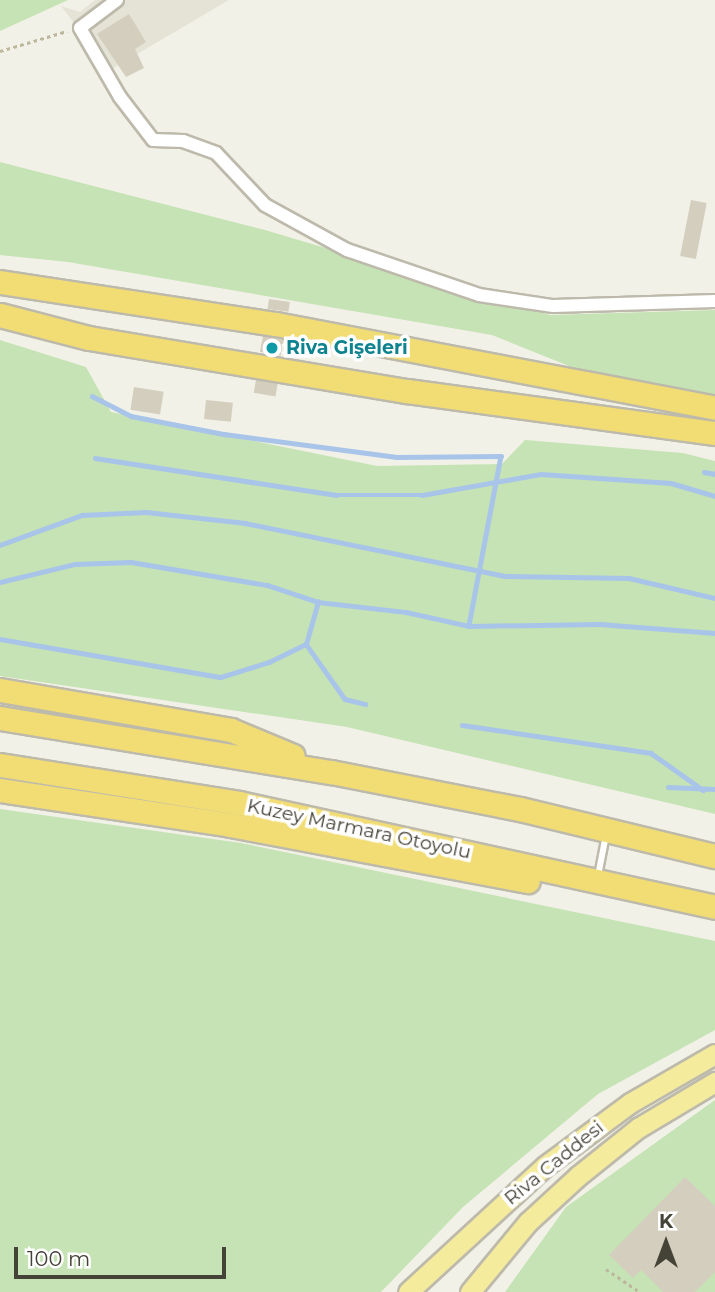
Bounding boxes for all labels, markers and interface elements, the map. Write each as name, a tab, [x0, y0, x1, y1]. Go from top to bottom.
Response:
place label: Riva Gişeleri	[286, 337, 408, 359]
marker: Riva Gişeleri	[264, 340, 280, 356]
street label: Kuzey Marmara Otoyolu	[245, 794, 473, 864]
street label: Riva Caddesi	[500, 1116, 608, 1210]
north arrow	[631, 1208, 701, 1278]
text: K	[659, 1210, 673, 1233]
scale bar	[18, 1232, 229, 1276]
text: 100 m	[27, 1246, 90, 1271]

